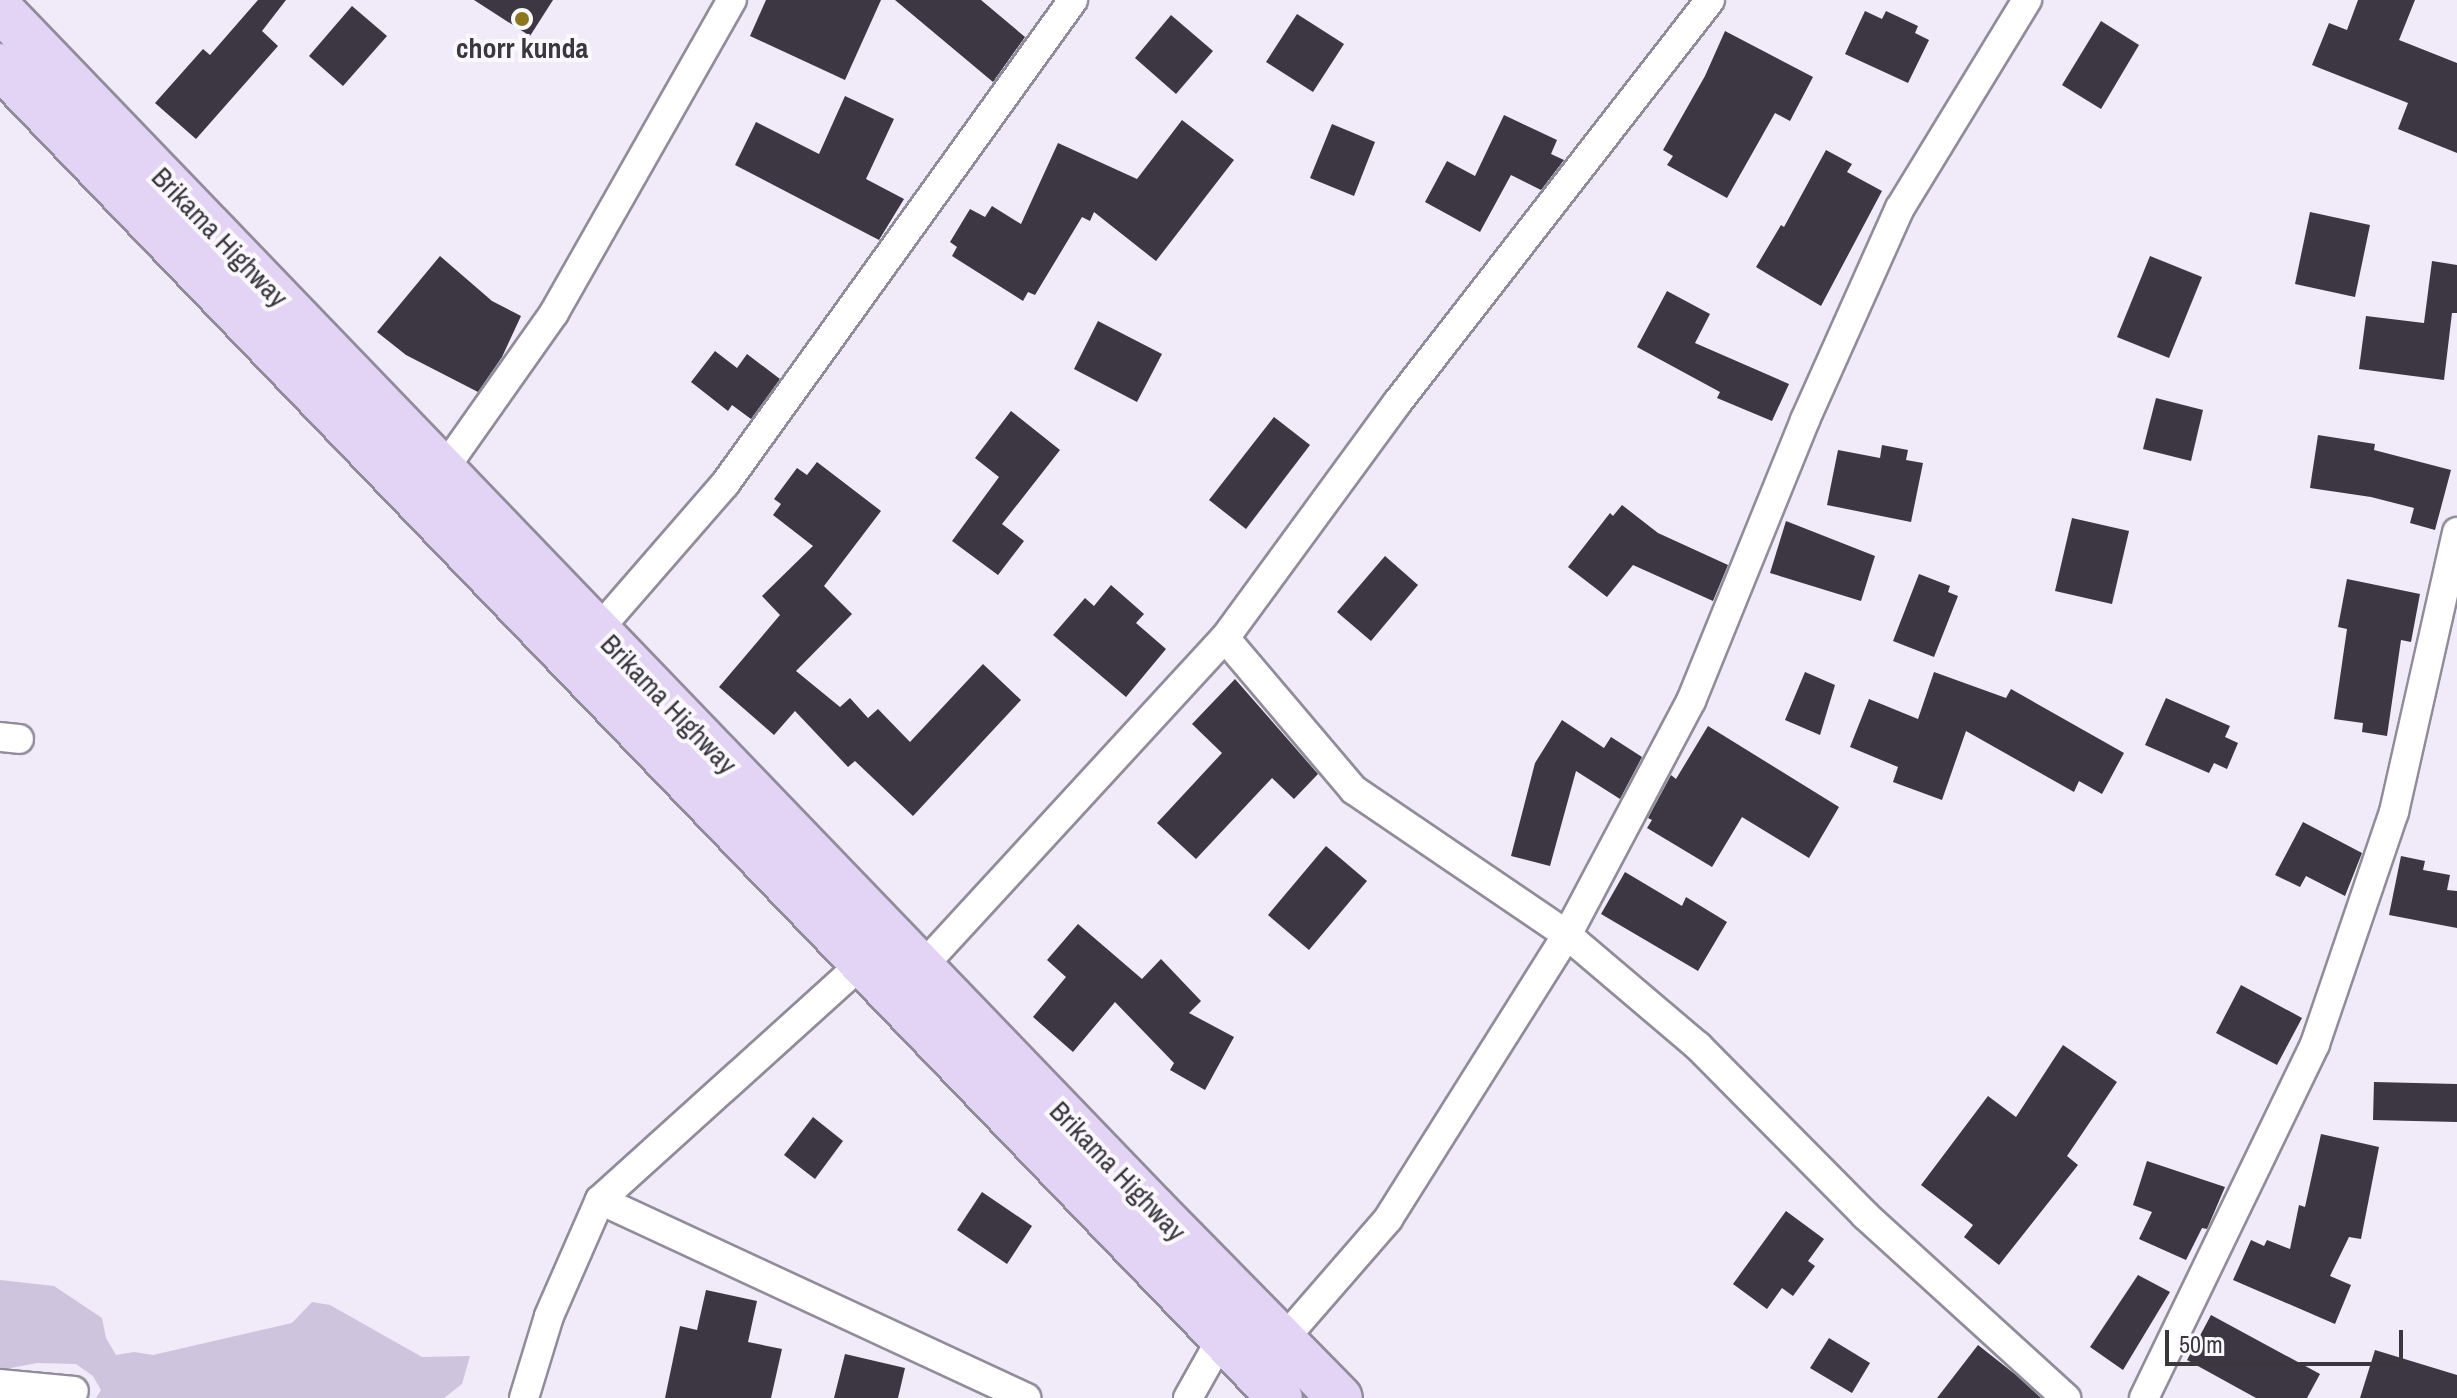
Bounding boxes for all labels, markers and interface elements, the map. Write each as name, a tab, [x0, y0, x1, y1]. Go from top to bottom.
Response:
marker: chorr kunda	[513, 10, 531, 28]
place label: chorr kunda	[456, 31, 588, 65]
street label: Brikama Highway	[145, 160, 295, 314]
street label: Brikama Highway	[594, 627, 744, 781]
street label: Brikama Highway	[1043, 1094, 1193, 1248]
scale bar	[2169, 1314, 2407, 1364]
text: 50 m	[2179, 1328, 2223, 1360]

